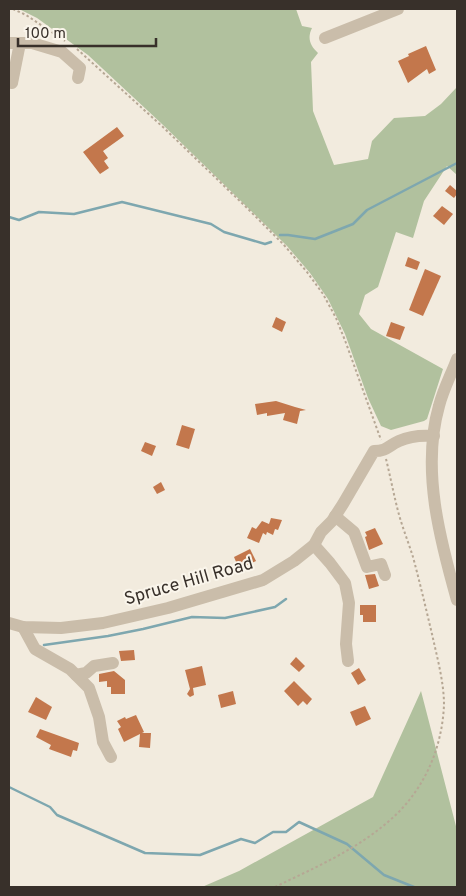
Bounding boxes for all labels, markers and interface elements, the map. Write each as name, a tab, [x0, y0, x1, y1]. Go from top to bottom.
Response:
scale bar	[18, 15, 155, 47]
text: 100 m	[25, 25, 66, 44]
street label: Spruce Hill Road	[122, 553, 256, 611]

